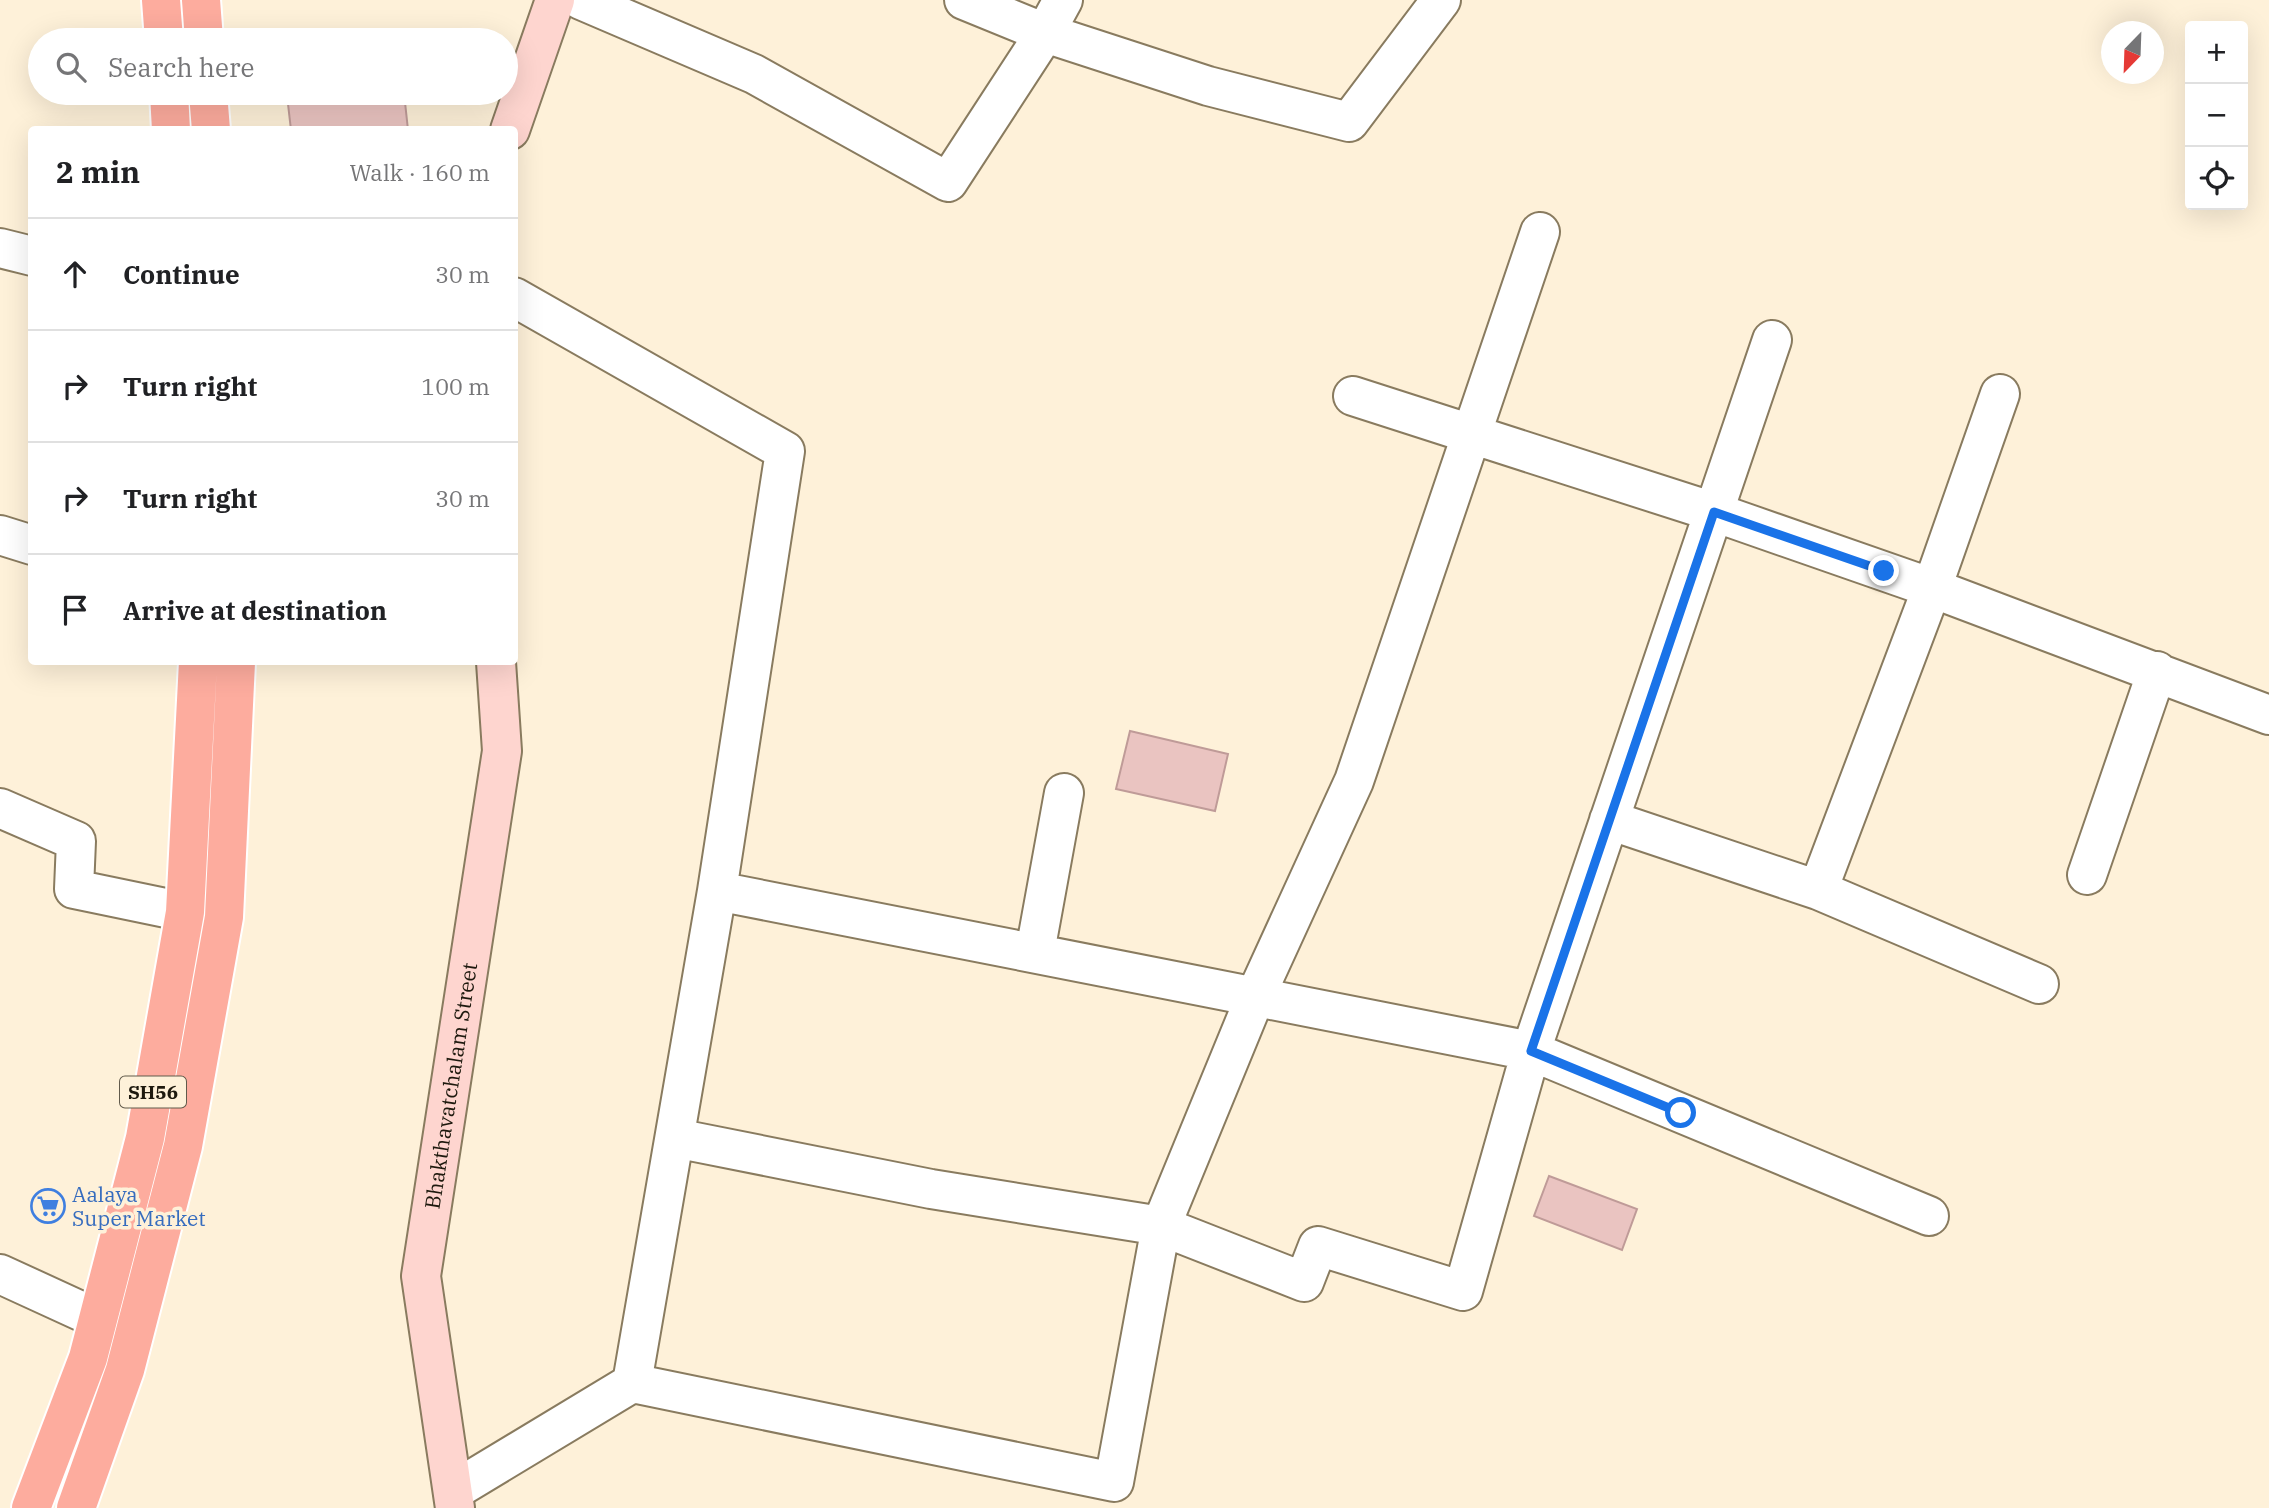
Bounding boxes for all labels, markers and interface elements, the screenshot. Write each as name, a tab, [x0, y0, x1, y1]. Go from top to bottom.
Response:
north arrow	[2101, 21, 2164, 84]
map controls	[2185, 21, 2248, 210]
button: +	[2185, 21, 2248, 84]
search box	[28, 28, 518, 105]
icon: search	[52, 48, 90, 86]
text: Search here	[108, 50, 254, 84]
button: −	[2185, 84, 2248, 147]
button: locate	[2185, 147, 2248, 210]
text: 2 min	[56, 152, 140, 191]
text: Walk · 160 m	[349, 157, 490, 187]
icon: ahead	[56, 255, 94, 293]
text: Continue	[123, 257, 240, 291]
text: 30 m	[435, 259, 490, 289]
icon: right	[56, 367, 94, 405]
text: Turn right	[123, 369, 257, 403]
text: 100 m	[421, 371, 490, 401]
icon: right	[56, 479, 94, 517]
text: Turn right	[123, 481, 257, 515]
text: 30 m	[435, 483, 490, 513]
route end	[1868, 555, 1899, 586]
icon: arrive	[56, 591, 94, 629]
text: Arrive at destination	[123, 593, 387, 627]
street label: Bhakthavatchalam Street	[418, 960, 483, 1211]
road number: SH56	[120, 1076, 186, 1108]
route start	[1665, 1097, 1696, 1128]
place label: Aalaya Super Market	[72, 1180, 206, 1232]
supermarket icon: Aalaya Super Market	[29, 1187, 67, 1225]

